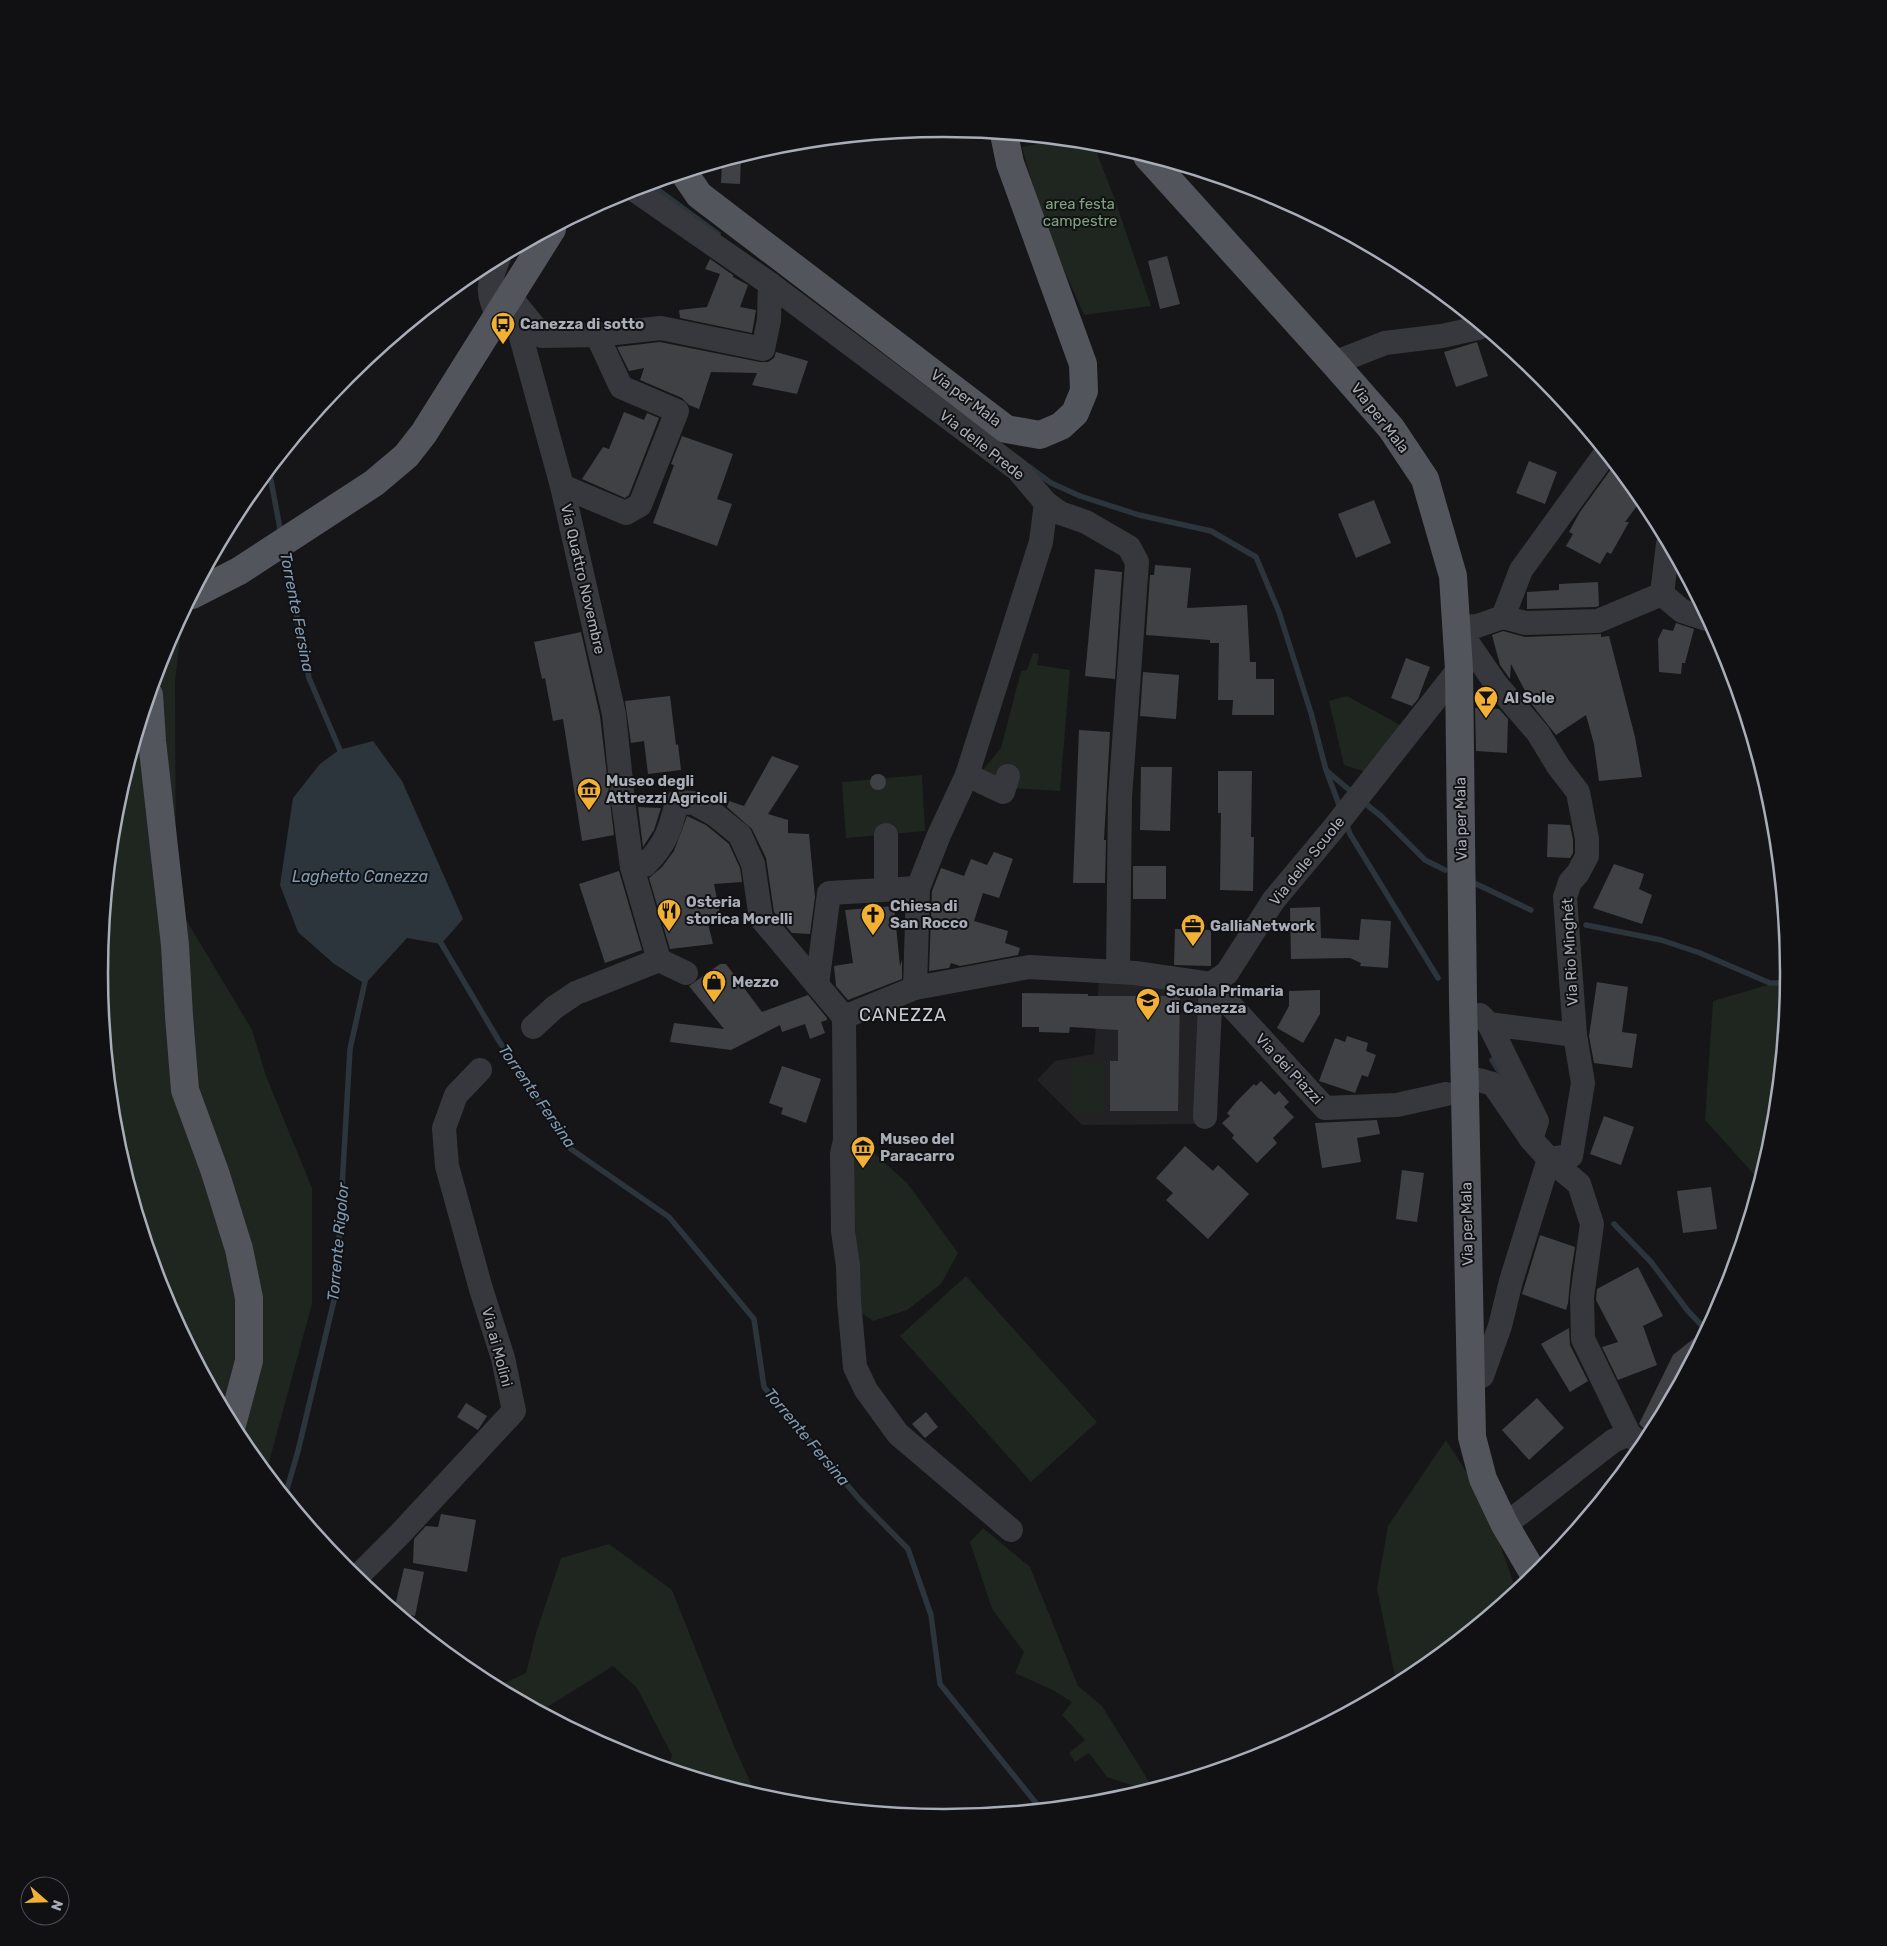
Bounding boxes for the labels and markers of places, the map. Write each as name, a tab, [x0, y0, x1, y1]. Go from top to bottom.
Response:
bus stop icon: Canezza di sotto	[490, 311, 516, 345]
place label: Canezza di sotto	[520, 315, 644, 333]
bar icon: Al Sole	[1473, 685, 1499, 719]
place label: Al Sole	[1504, 689, 1555, 707]
place label: Museo degli Attrezzi Agricoli	[606, 772, 727, 807]
museum icon: Museo degli Attrezzi Agricoli	[576, 777, 602, 811]
place label: Osteria storica Morelli	[686, 893, 793, 928]
place label: Chiesa di San Rocco	[890, 897, 968, 932]
restaurant icon: Osteria storica Morelli	[656, 898, 682, 932]
church icon: Chiesa di San Rocco	[860, 902, 886, 936]
office icon: GalliaNetwork	[1180, 913, 1206, 947]
place label: GalliaNetwork	[1210, 917, 1315, 935]
shop icon: Mezzo	[701, 969, 727, 1003]
place label: Mezzo	[732, 973, 779, 991]
place label: Scuola Primaria di Canezza	[1166, 982, 1284, 1017]
school or university icon: Scuola Primaria di Canezza	[1135, 987, 1161, 1021]
place label: Museo del Paracarro	[880, 1130, 955, 1165]
museum icon: Museo del Paracarro	[850, 1135, 876, 1169]

